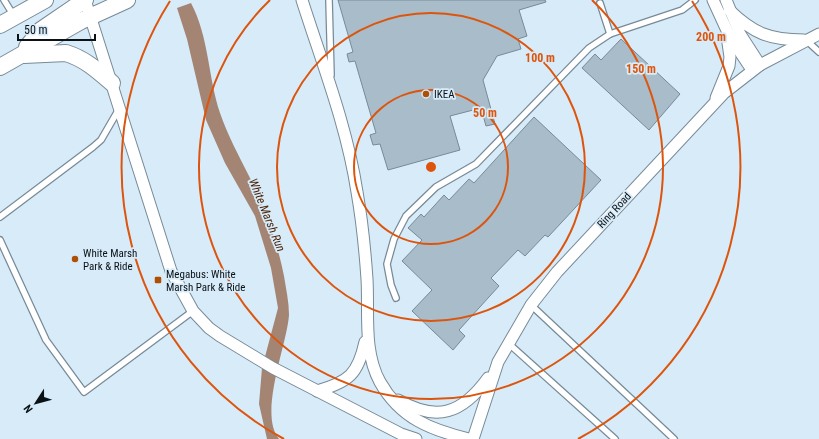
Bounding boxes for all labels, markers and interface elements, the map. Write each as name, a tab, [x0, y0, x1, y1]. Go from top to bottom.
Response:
scale bar	[18, 16, 95, 42]
text: 50 m	[24, 23, 48, 37]
text: 200 m	[696, 30, 726, 44]
text: 100 m	[525, 51, 555, 65]
text: 150 m	[626, 62, 656, 76]
place label: IKEA	[434, 88, 455, 101]
marker: IKEA	[421, 89, 431, 99]
text: 50 m	[473, 106, 497, 120]
centre of rings	[424, 160, 438, 174]
water label: White Marsh Run	[246, 176, 288, 254]
street label: Ring Road	[595, 190, 634, 231]
place label: White Marsh Park & Ride	[83, 247, 137, 273]
marker: White Marsh Park & Ride	[70, 254, 80, 264]
place label: Megabus: White Marsh Park & Ride	[166, 268, 245, 294]
marker: Megabus: White Marsh Park & Ride	[153, 275, 163, 285]
north arrow	[16, 383, 56, 423]
text: N	[21, 402, 36, 415]

